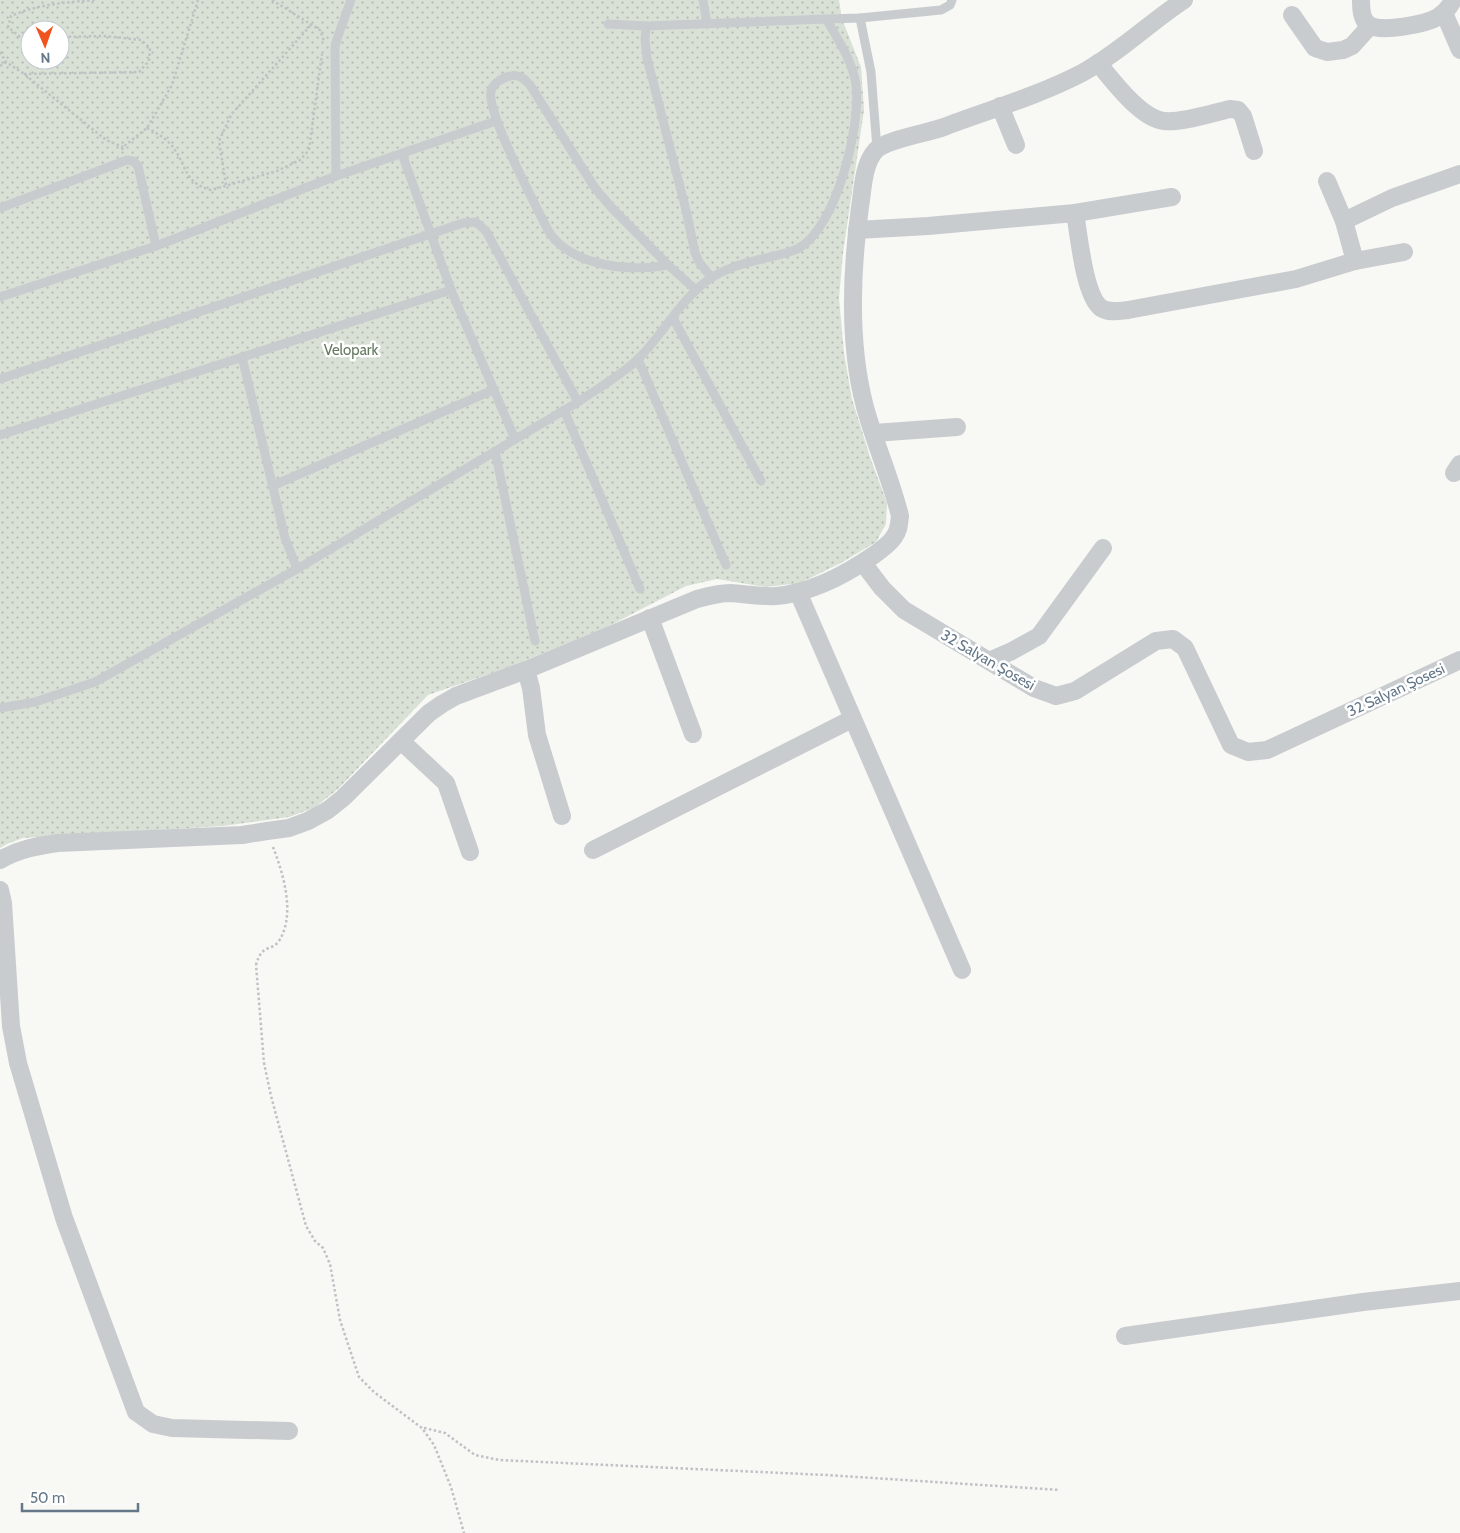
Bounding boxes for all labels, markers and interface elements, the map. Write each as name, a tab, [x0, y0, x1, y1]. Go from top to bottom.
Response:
north arrow	[20, 20, 70, 70]
text: N	[40, 49, 51, 67]
park label: Velopark	[324, 341, 379, 359]
street label: 32 Salyan Şosesi	[938, 626, 1038, 694]
street label: 32 Salyan Şosesi	[1344, 660, 1448, 720]
scale bar	[22, 1480, 139, 1512]
text: 50 m	[30, 1489, 65, 1507]

